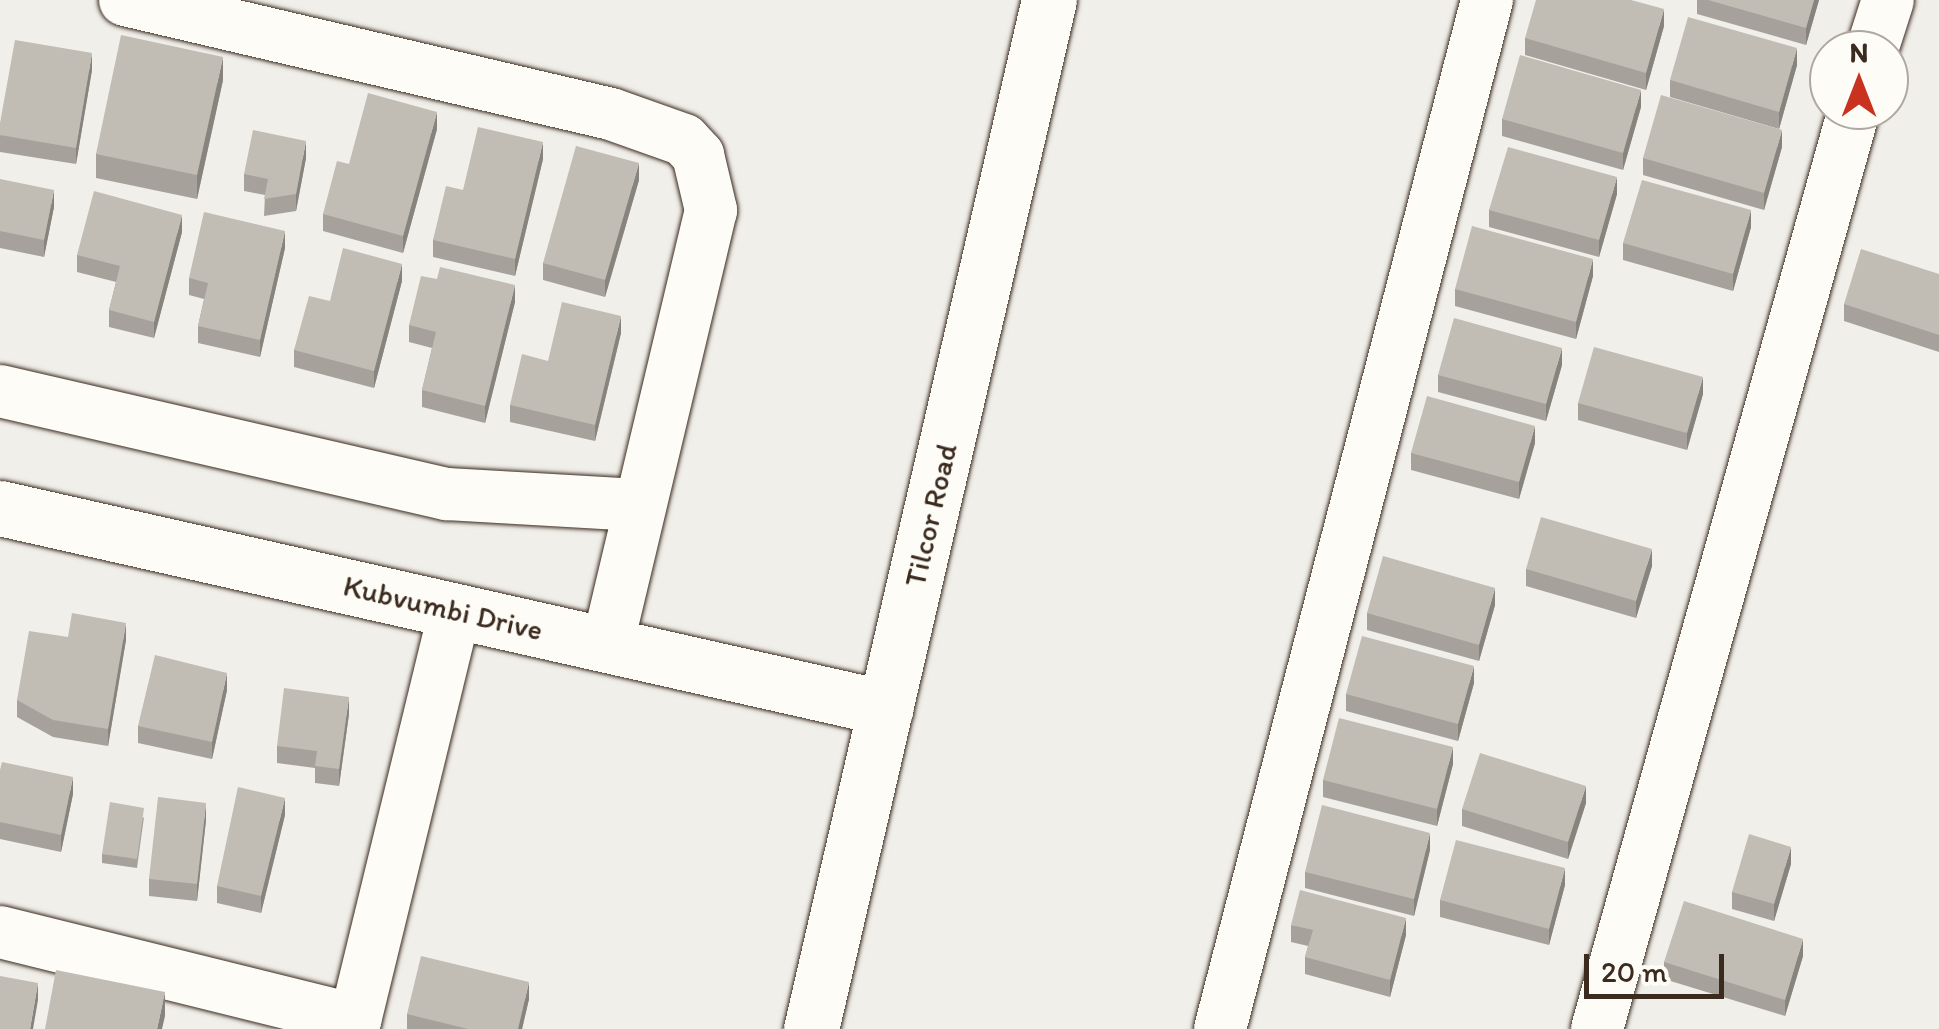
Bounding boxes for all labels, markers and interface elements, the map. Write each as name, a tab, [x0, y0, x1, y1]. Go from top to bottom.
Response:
north arrow	[1809, 30, 1909, 130]
text: N	[1850, 35, 1868, 69]
street label: Tilcor Road	[897, 440, 965, 590]
street label: Kubvumbi Drive	[340, 568, 546, 648]
scale bar	[1589, 934, 1729, 996]
text: 20 m	[1601, 953, 1667, 990]

